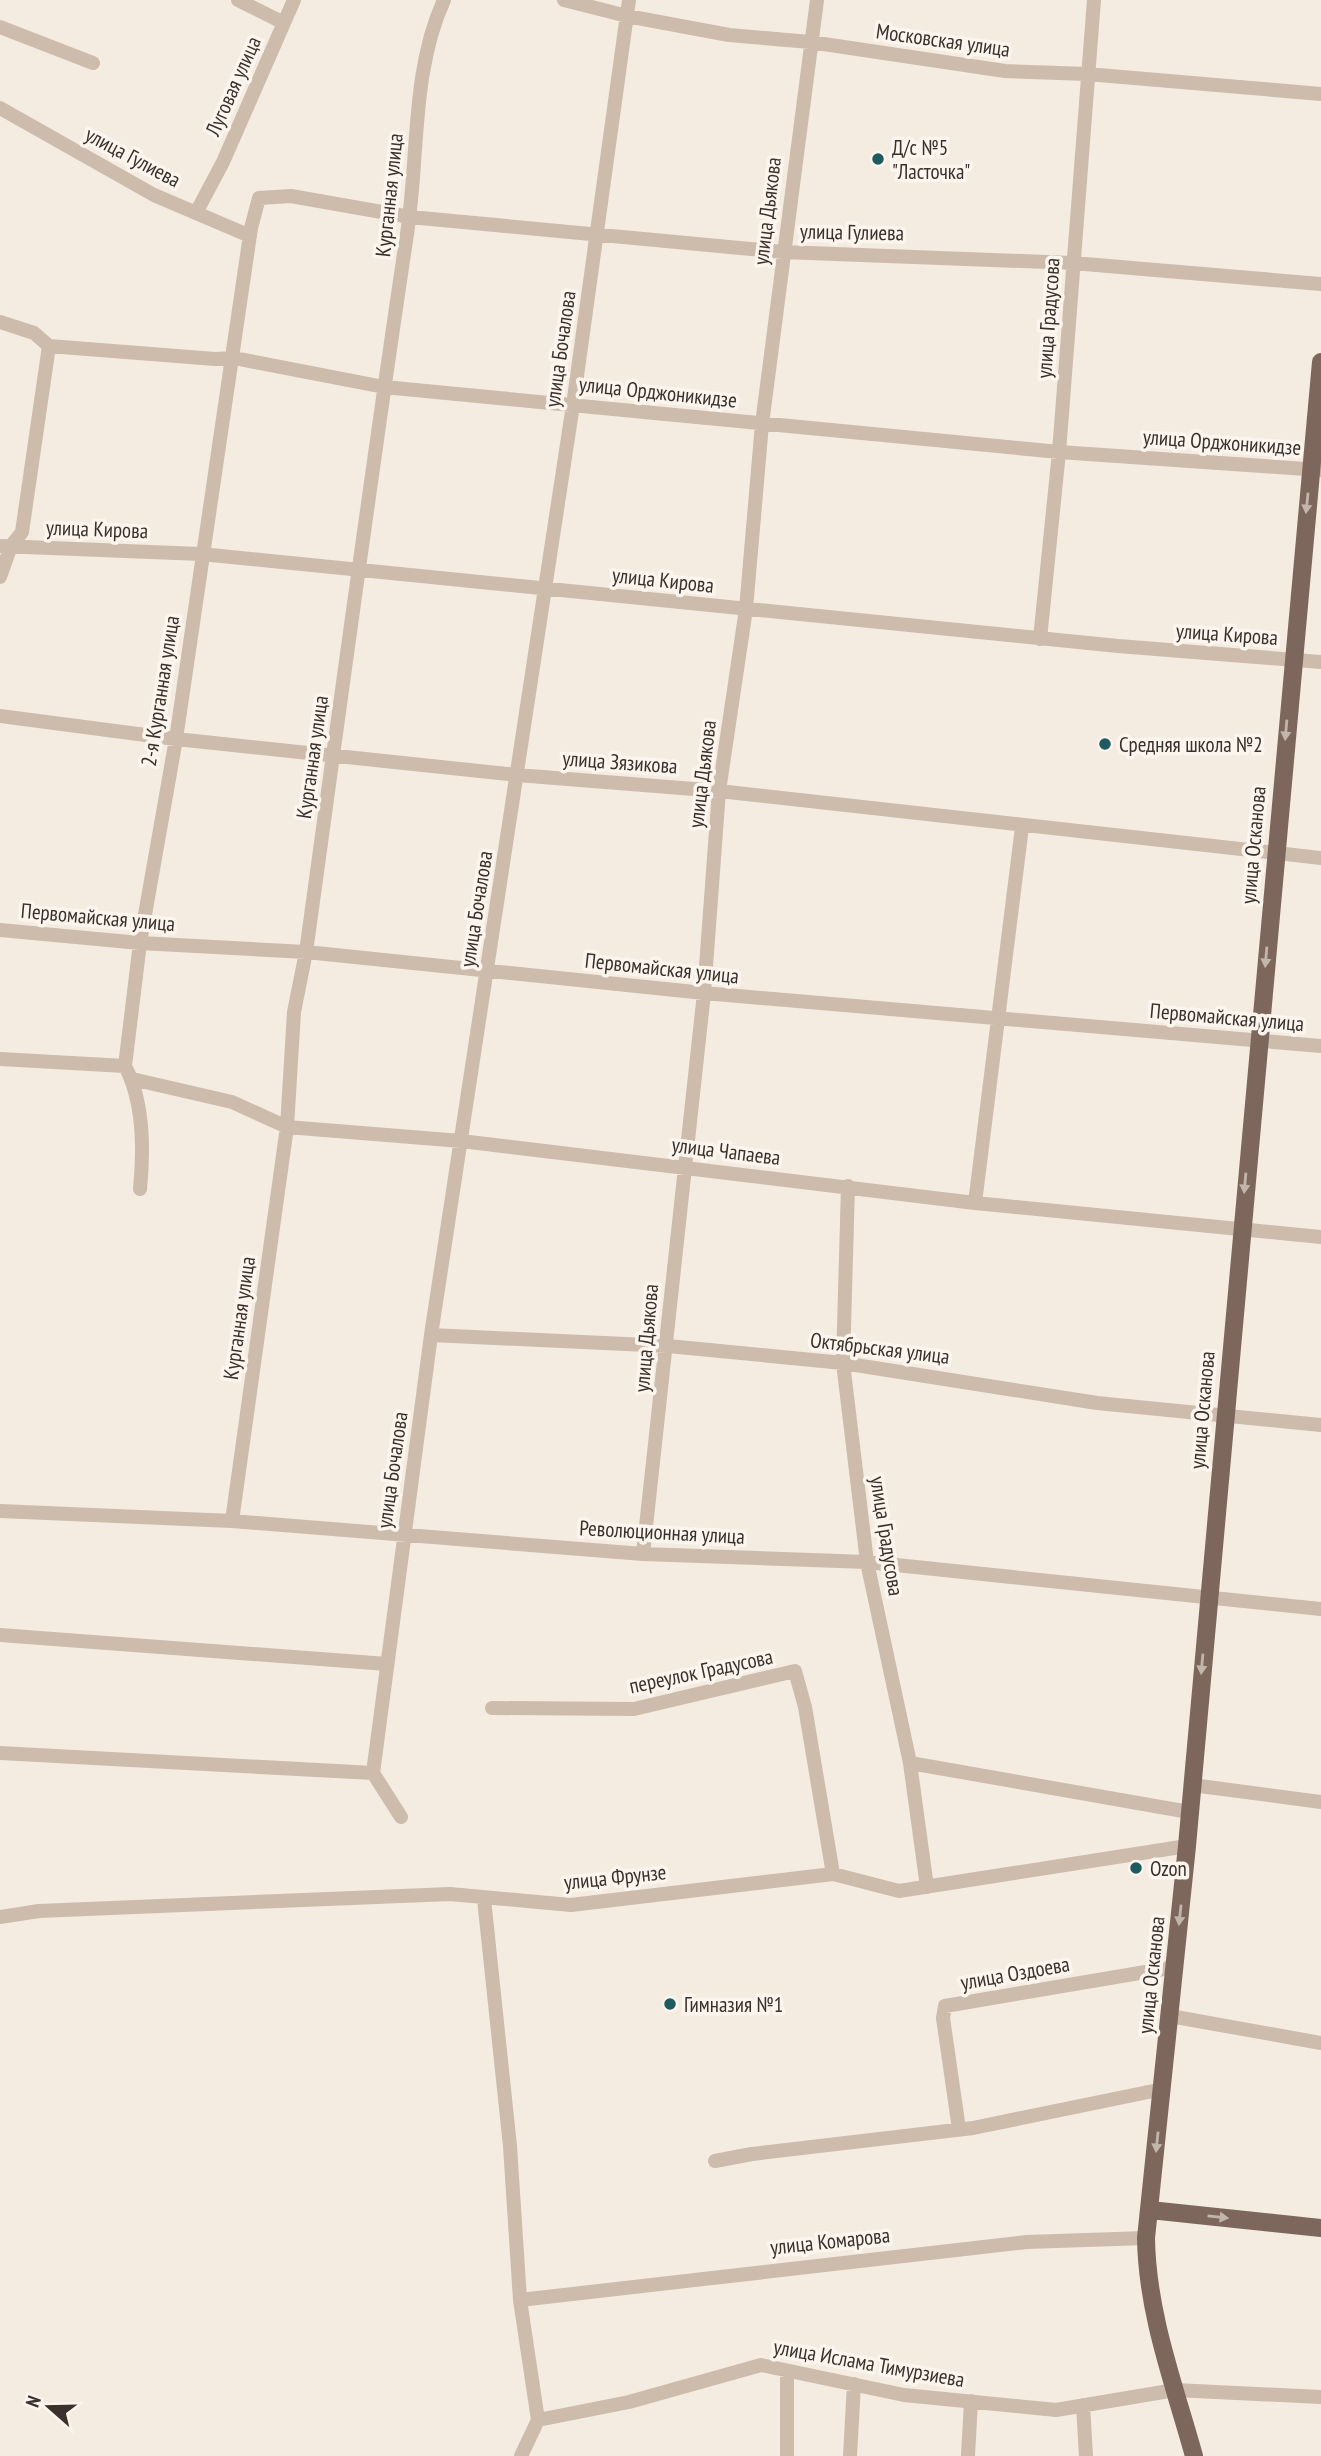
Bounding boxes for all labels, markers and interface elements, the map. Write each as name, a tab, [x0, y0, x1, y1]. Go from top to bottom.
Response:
street label: Московская улица	[874, 17, 1012, 63]
street label: Луговая улица	[199, 32, 267, 141]
street label: улица Гулиева	[81, 121, 185, 193]
street label: Курганная улица	[369, 132, 409, 258]
place label: Д/с №5 "Ласточка"	[892, 134, 970, 185]
marker: Д/с №5 "Ласточка"	[870, 151, 886, 167]
street label: улица Дьякова	[747, 156, 787, 266]
street label: улица Гулиева	[800, 218, 904, 246]
street label: улица Градусова	[1030, 257, 1066, 379]
street label: улица Бочалова	[538, 289, 582, 409]
street label: улица Орджоникидзе	[578, 370, 738, 414]
street label: улица Орджоникидзе	[1142, 423, 1302, 461]
one-way arrow	[1302, 493, 1313, 515]
street label: улица Кирова	[45, 514, 149, 544]
street label: улица Кирова	[611, 561, 715, 599]
street label: 2-я Курганная улица	[135, 614, 185, 768]
street label: улица Кирова	[1175, 617, 1279, 651]
street label: Курганная улица	[290, 694, 334, 820]
street label: улица Дьякова	[682, 719, 722, 829]
one-way arrow	[1280, 719, 1291, 741]
place label: Средняя школа №2	[1119, 731, 1263, 758]
marker: Средняя школа №2	[1097, 736, 1113, 752]
street label: улица Зязикова	[562, 745, 678, 779]
street label: улица Осканова	[1234, 785, 1272, 905]
street label: улица Бочалова	[454, 849, 498, 969]
street label: Первомайская улица	[20, 897, 176, 937]
street label: Первомайская улица	[584, 946, 740, 990]
one-way arrow	[1260, 946, 1271, 968]
street label: Первомайская улица	[1149, 997, 1305, 1037]
street label: улица Чапаева	[670, 1131, 782, 1171]
one-way arrow	[1239, 1172, 1250, 1194]
street label: Курганная улица	[217, 1255, 261, 1381]
street label: улица Дьякова	[628, 1283, 664, 1393]
street label: Октябрьская улица	[809, 1326, 951, 1370]
street label: улица Осканова	[1183, 1350, 1221, 1470]
street label: улица Бочалова	[370, 1410, 414, 1530]
street label: улица Градусова	[864, 1474, 910, 1598]
street label: Революционная улица	[579, 1514, 745, 1550]
street label: переулок Градусова	[627, 1643, 775, 1699]
one-way arrow	[1196, 1654, 1207, 1676]
place label: Ozon	[1150, 1855, 1187, 1882]
street label: улица Фрунзе	[562, 1858, 668, 1896]
marker: Ozon	[1128, 1860, 1144, 1876]
one-way arrow	[1174, 1905, 1185, 1927]
street label: улица Осканова	[1131, 1915, 1171, 2035]
street label: улица Оздоева	[958, 1950, 1072, 1996]
place label: Гимназия №1	[684, 1991, 783, 2018]
marker: Гимназия №1	[662, 1996, 678, 2012]
one-way arrow	[1151, 2131, 1162, 2153]
one-way arrow	[1207, 2212, 1229, 2223]
street label: улица Комарова	[769, 2221, 891, 2261]
street label: улица Ислама Тимурзиева	[771, 2333, 967, 2393]
north arrow	[14, 2372, 84, 2442]
text: N	[20, 2392, 46, 2410]

